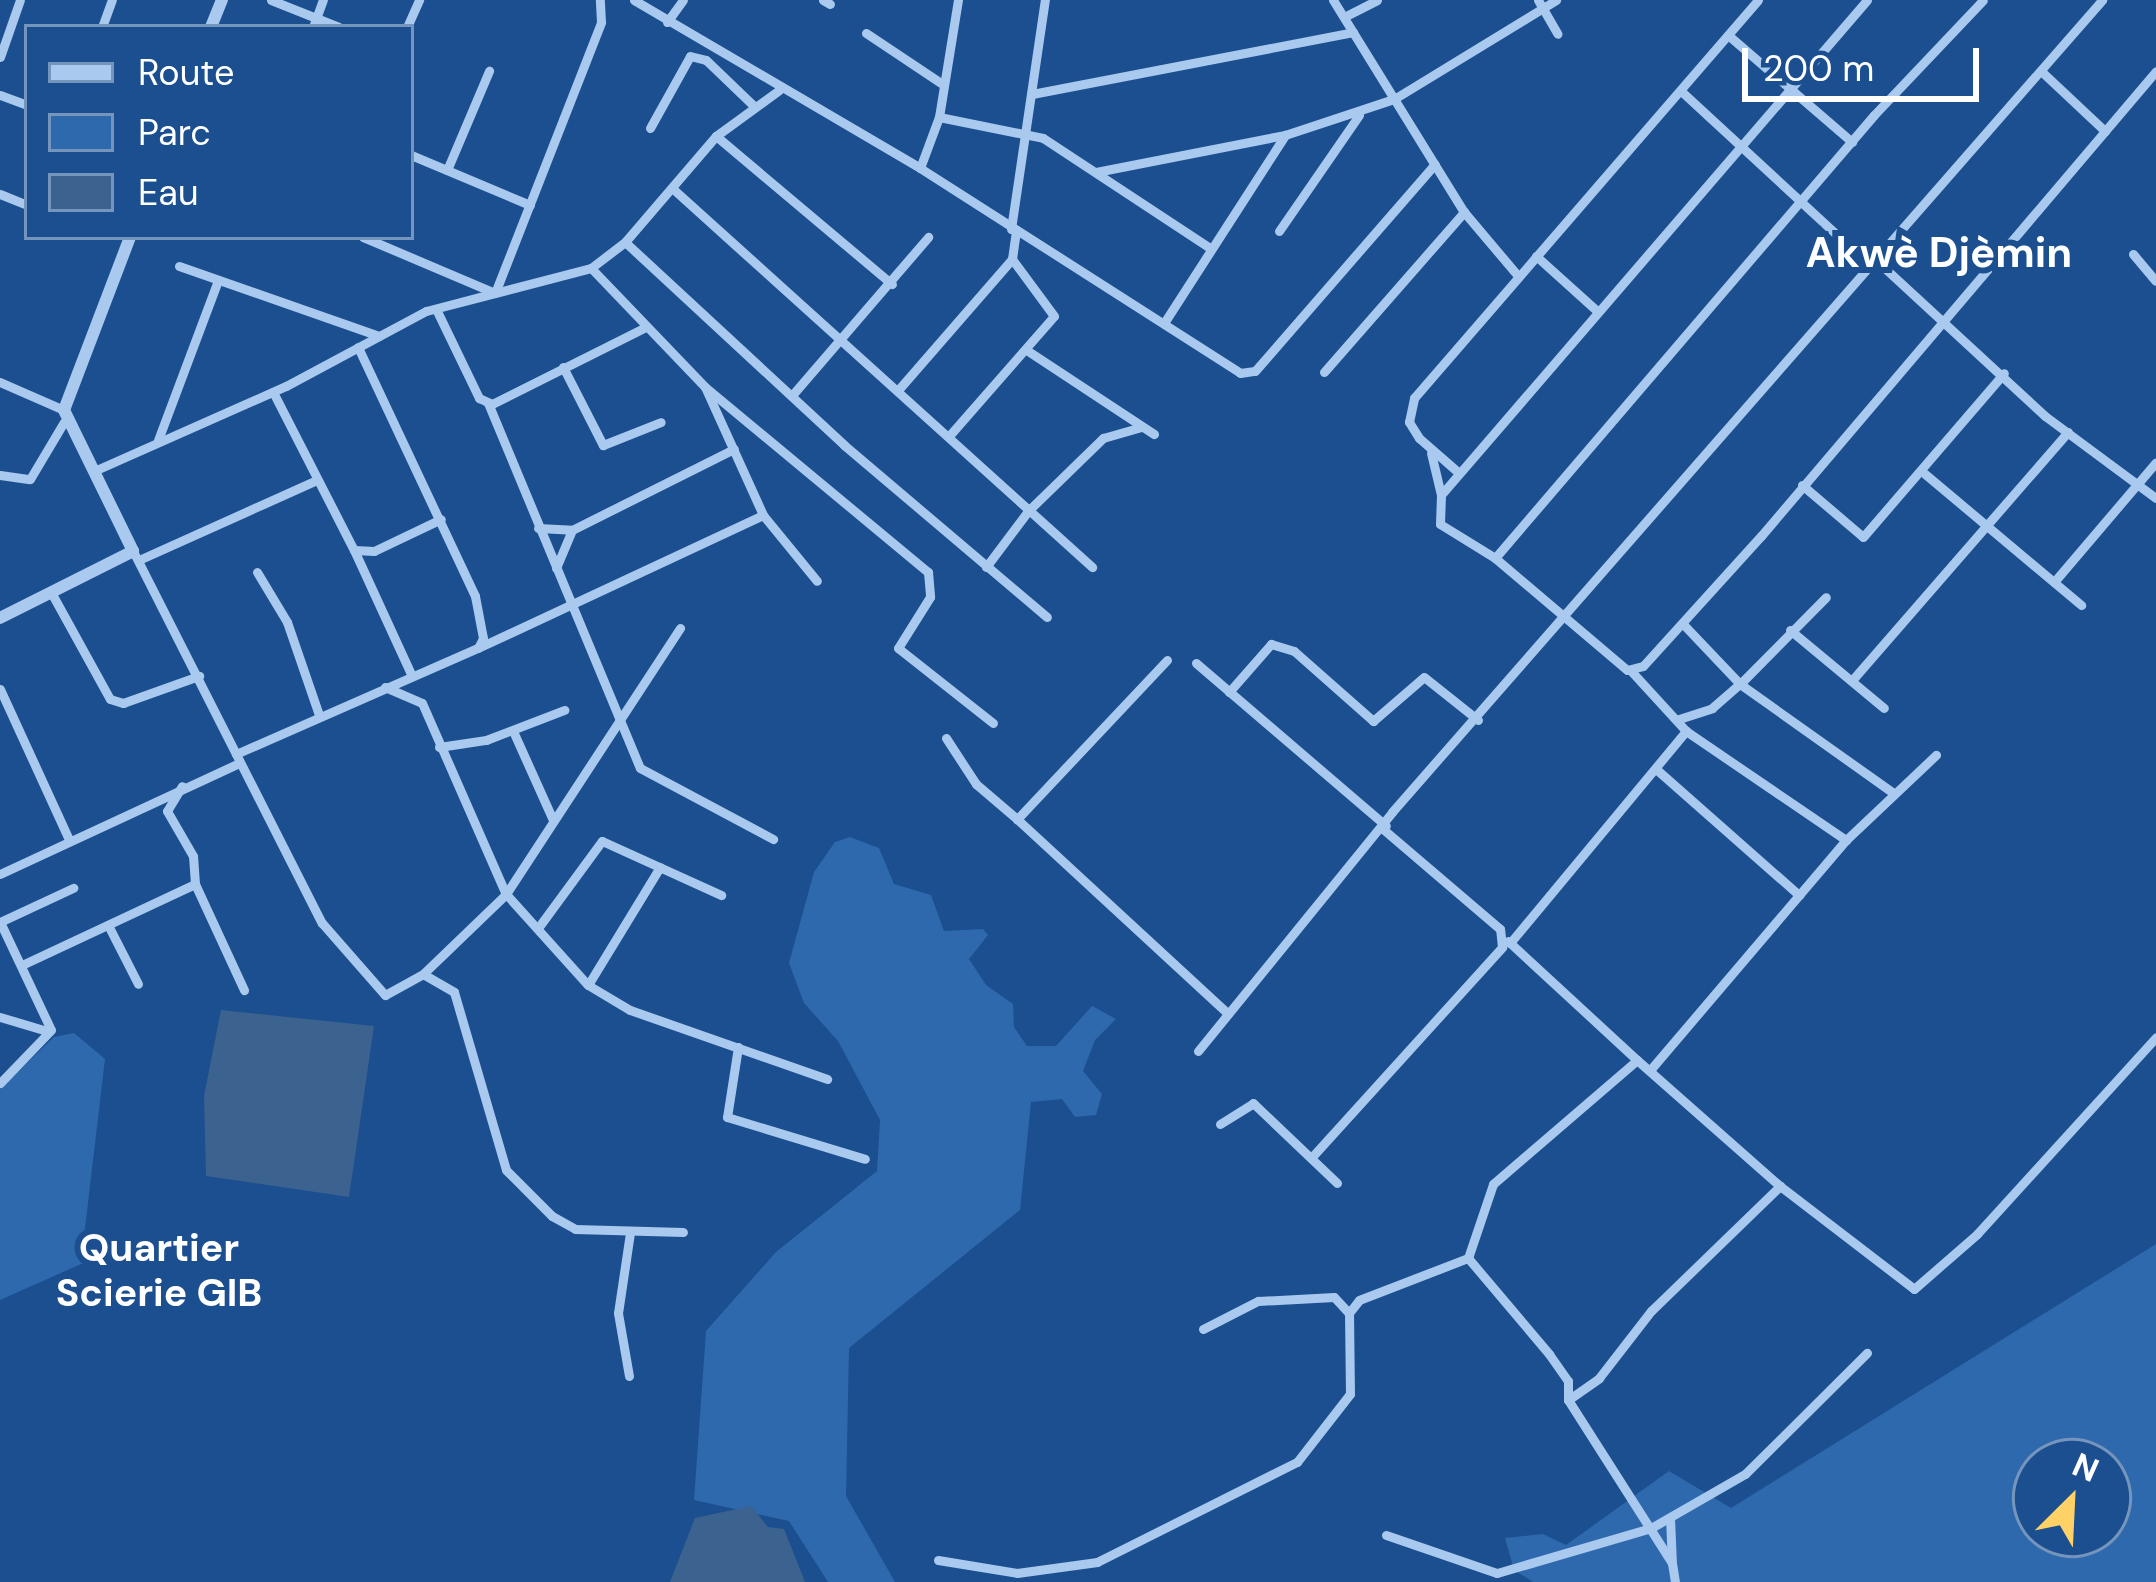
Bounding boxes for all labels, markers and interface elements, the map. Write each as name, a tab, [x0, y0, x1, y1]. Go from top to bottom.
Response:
legend	[24, 24, 414, 240]
scale bar	[1748, 24, 1985, 98]
text: 200 m	[1763, 45, 1874, 92]
text: Route	[138, 49, 234, 96]
text: Parc	[138, 109, 211, 156]
text: Eau	[138, 169, 199, 216]
district label: Akwè Djèmin	[1806, 228, 2072, 278]
district label: Quartier Scierie GIB	[56, 1226, 262, 1317]
north arrow	[2012, 1438, 2132, 1558]
text: N	[2066, 1443, 2105, 1492]

